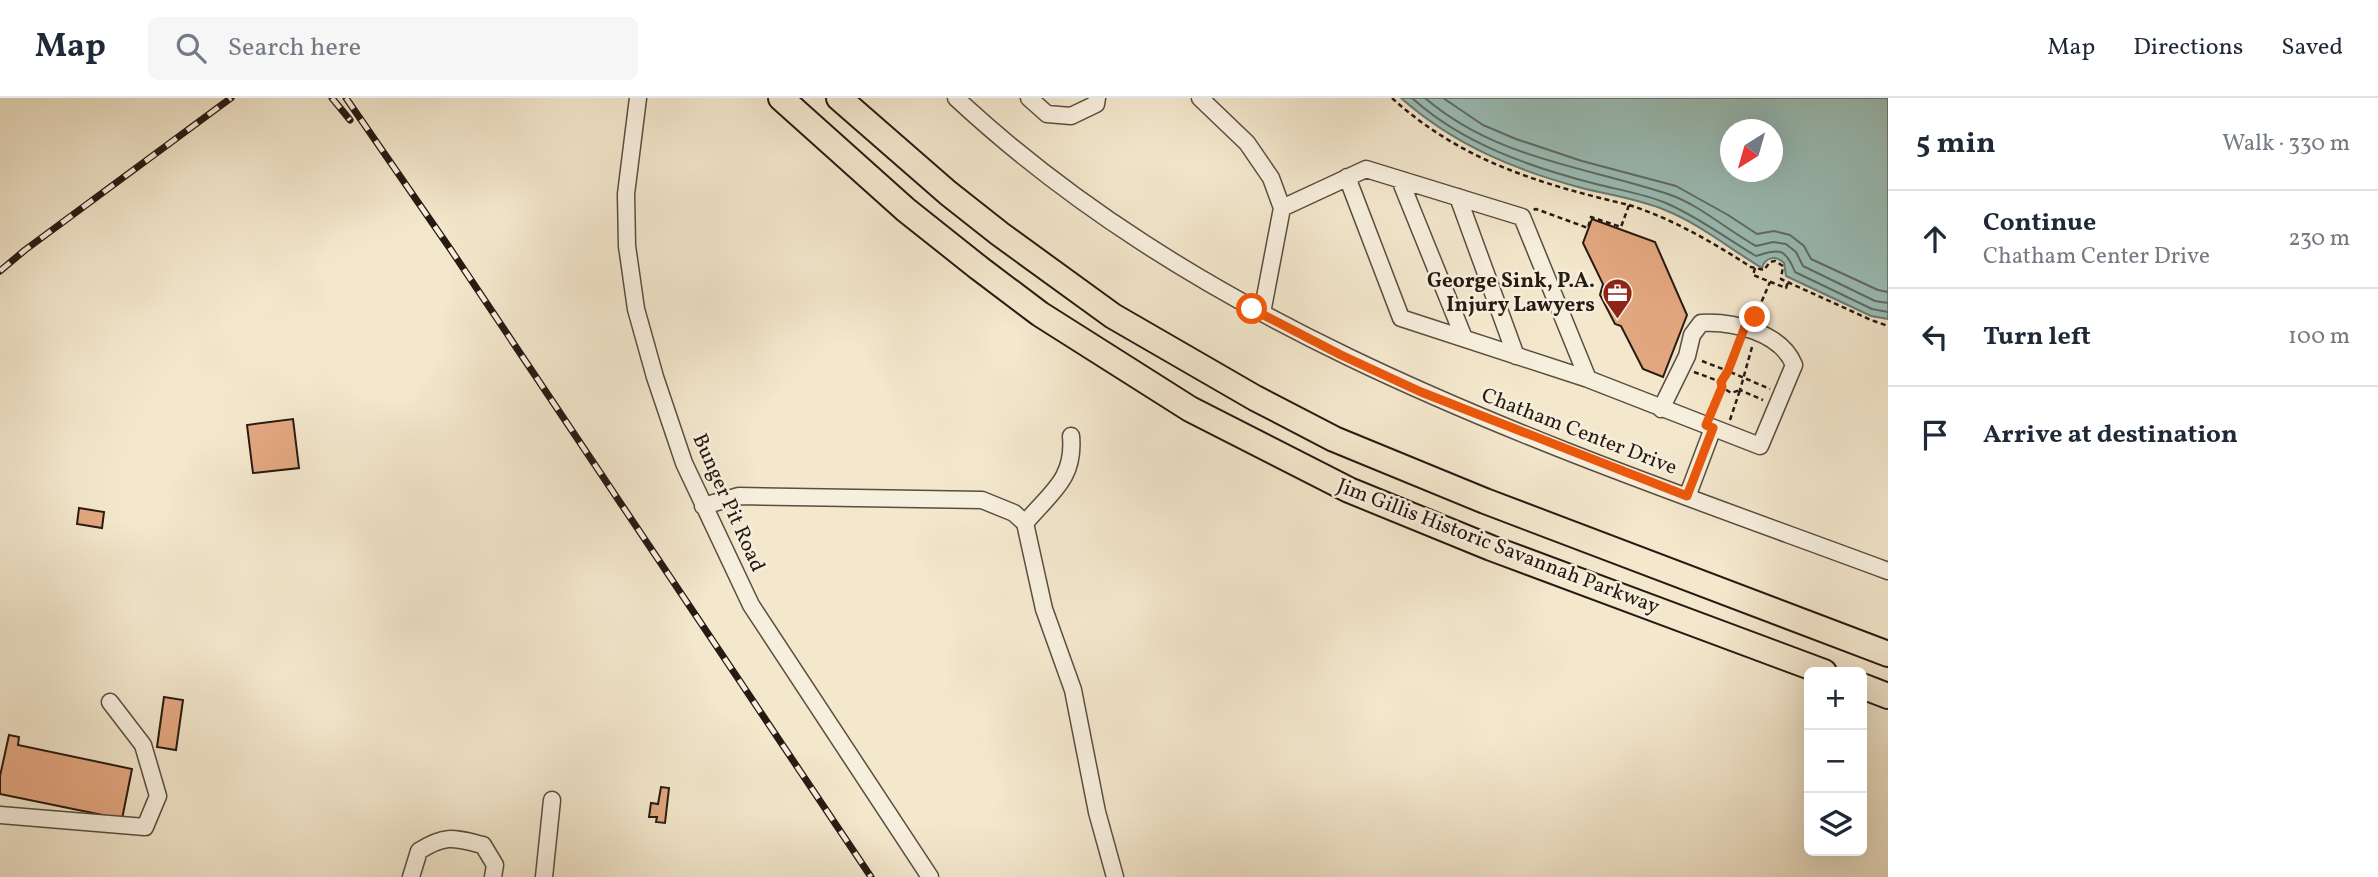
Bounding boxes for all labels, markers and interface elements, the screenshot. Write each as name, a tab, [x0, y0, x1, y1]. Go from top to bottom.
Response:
search box	[148, 17, 638, 80]
text: Map	[35, 25, 106, 71]
icon: search	[172, 29, 210, 67]
text: Search here	[228, 30, 361, 66]
text: Map	[2047, 31, 2095, 65]
text: Directions	[2133, 31, 2243, 65]
text: Saved	[2281, 31, 2343, 65]
north arrow	[1720, 119, 1783, 182]
text: 5 min	[1916, 123, 1996, 165]
text: Walk · 330 m	[2222, 128, 2350, 160]
text: Continue	[1983, 205, 2096, 241]
icon: ahead	[1916, 220, 1954, 258]
text: 230 m	[2288, 223, 2350, 255]
text: Chatham Center Drive	[1983, 241, 2210, 273]
place label: George Sink, P.A. Injury Lawyers	[1427, 267, 1595, 320]
office icon: George Sink, P.A. Injury Lawyers	[1601, 276, 1635, 320]
route start	[1236, 293, 1267, 324]
route end	[1739, 301, 1770, 332]
icon: left	[1916, 318, 1954, 356]
text: Turn left	[1983, 319, 2091, 355]
text: 100 m	[2288, 321, 2350, 353]
street label: Chatham Center Drive	[1477, 381, 1681, 483]
icon: arrive	[1916, 416, 1954, 454]
text: Arrive at destination	[1983, 417, 2238, 453]
street label: Bunger Pit Road	[685, 429, 771, 577]
street label: Jim Gillis Historic Savannah Parkway	[1332, 472, 1664, 622]
map controls	[1804, 667, 1867, 856]
button: +	[1804, 667, 1867, 730]
button: −	[1804, 730, 1867, 793]
button: layers	[1804, 793, 1867, 856]

